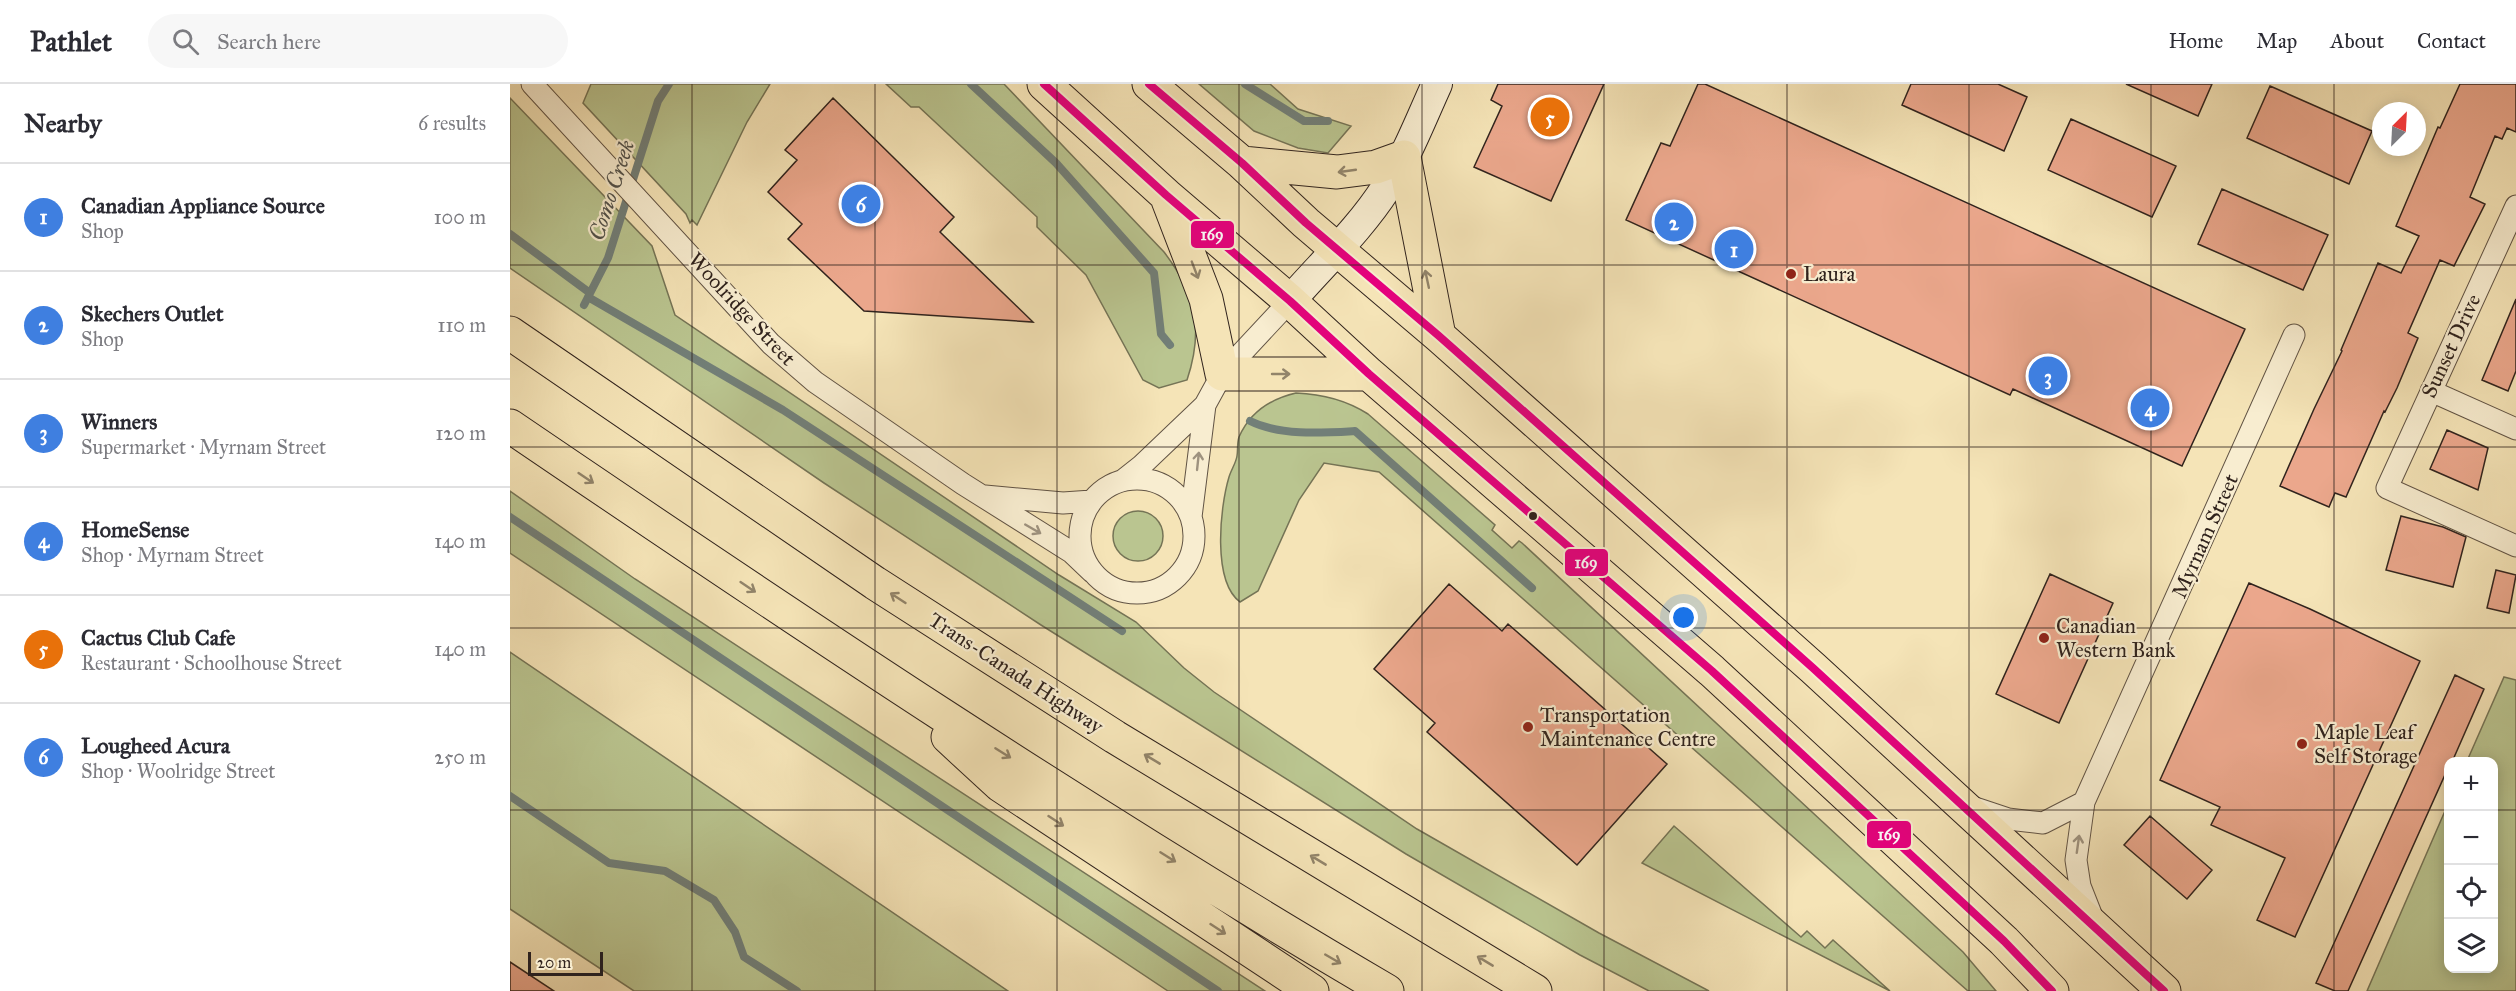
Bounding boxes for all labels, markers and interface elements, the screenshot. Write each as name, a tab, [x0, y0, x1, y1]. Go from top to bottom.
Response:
search box	[148, 14, 568, 68]
text: Pathlet	[30, 24, 112, 59]
icon: search	[169, 25, 202, 58]
text: Search here	[217, 28, 321, 55]
text: Home	[2168, 28, 2223, 54]
text: Map	[2256, 28, 2297, 54]
text: About	[2330, 28, 2384, 54]
text: Contact	[2417, 28, 2486, 54]
pin: 5	[1530, 94, 1570, 140]
north arrow	[2372, 102, 2426, 156]
text: Nearby	[24, 107, 102, 139]
text: 6 results	[418, 111, 486, 135]
water label: Como Creek	[583, 137, 640, 244]
one-way arrow	[1338, 165, 1358, 176]
pin: 6	[842, 182, 880, 226]
text: Canadian Appliance Source	[81, 192, 325, 219]
pin: 2	[1654, 200, 1694, 244]
text: 1	[40, 205, 47, 229]
text: 100 m	[434, 205, 486, 229]
text: Shop	[81, 219, 124, 243]
line badge: 169	[1190, 220, 1235, 249]
text: 169	[1200, 225, 1224, 245]
pin: 1	[1714, 226, 1754, 272]
street label: Woolridge Street	[683, 247, 802, 371]
one-way arrow	[1190, 260, 1201, 278]
place label: Laura	[1803, 261, 1855, 287]
marker: Laura	[1784, 267, 1798, 281]
one-way arrow	[1421, 270, 1432, 289]
street label: Sunset Drive	[2416, 290, 2486, 402]
text: Skechers Outlet	[81, 300, 224, 327]
text: 2	[39, 313, 48, 337]
text: 110 m	[438, 313, 486, 337]
text: Shop	[81, 327, 124, 351]
pin: 3	[2028, 354, 2068, 398]
one-way arrow	[1270, 368, 1290, 380]
pin: 4	[2130, 386, 2170, 430]
text: Winners	[81, 408, 157, 435]
text: 3	[40, 421, 48, 445]
text: 120 m	[435, 421, 486, 445]
text: Supermarket · Myrnam Street	[81, 435, 326, 459]
one-way arrow	[1193, 452, 1204, 472]
street label: Myrnam Street	[2166, 469, 2244, 602]
one-way arrow	[578, 472, 594, 484]
unlabelled marker	[1527, 510, 1539, 522]
text: HomeSense	[81, 516, 189, 543]
one-way arrow	[1024, 523, 1041, 535]
text: 4	[38, 529, 49, 553]
text: 140 m	[434, 529, 486, 553]
text: Shop · Myrnam Street	[81, 543, 264, 567]
line badge: 169	[1564, 548, 1609, 577]
text: 169	[1574, 553, 1598, 573]
one-way arrow	[739, 581, 756, 593]
one-way arrow	[891, 592, 907, 604]
your location	[1669, 603, 1698, 632]
street label: Trans-Canada Highway	[924, 607, 1109, 740]
place label: Canadian Western Bank	[2056, 613, 2176, 663]
text: Cactus Club Cafe	[81, 624, 235, 651]
marker: Canadian Western Bank	[2037, 631, 2051, 645]
text: 5	[39, 637, 48, 661]
text: 140 m	[434, 637, 486, 661]
text: Restaurant · Schoolhouse Street	[81, 651, 342, 675]
place label: Transportation Maintenance Centre	[1540, 702, 1716, 752]
place label: Maple Leaf Self Storage	[2314, 719, 2418, 769]
marker: Transportation Maintenance Centre	[1521, 720, 1535, 734]
text: Lougheed Acura	[81, 732, 230, 759]
marker: Maple Leaf Self Storage	[2295, 737, 2309, 751]
text: 6	[38, 745, 49, 769]
text: 250 m	[434, 745, 486, 769]
one-way arrow	[994, 747, 1011, 760]
one-way arrow	[1144, 753, 1161, 765]
map controls	[2444, 757, 2498, 973]
button: +	[2444, 757, 2498, 811]
text: Shop · Woolridge Street	[81, 759, 275, 783]
button: −	[2444, 811, 2498, 865]
one-way arrow	[1047, 816, 1064, 828]
line badge: 169	[1866, 820, 1912, 849]
text: 169	[1877, 825, 1901, 845]
one-way arrow	[2073, 835, 2084, 854]
one-way arrow	[1159, 851, 1175, 863]
one-way arrow	[1310, 853, 1327, 865]
button: locate	[2444, 865, 2498, 919]
button: layers	[2444, 919, 2498, 973]
one-way arrow	[1210, 923, 1226, 935]
scale bar	[528, 949, 603, 976]
text: 20 m	[537, 953, 571, 972]
one-way arrow	[1324, 954, 1341, 966]
one-way arrow	[1477, 954, 1494, 966]

